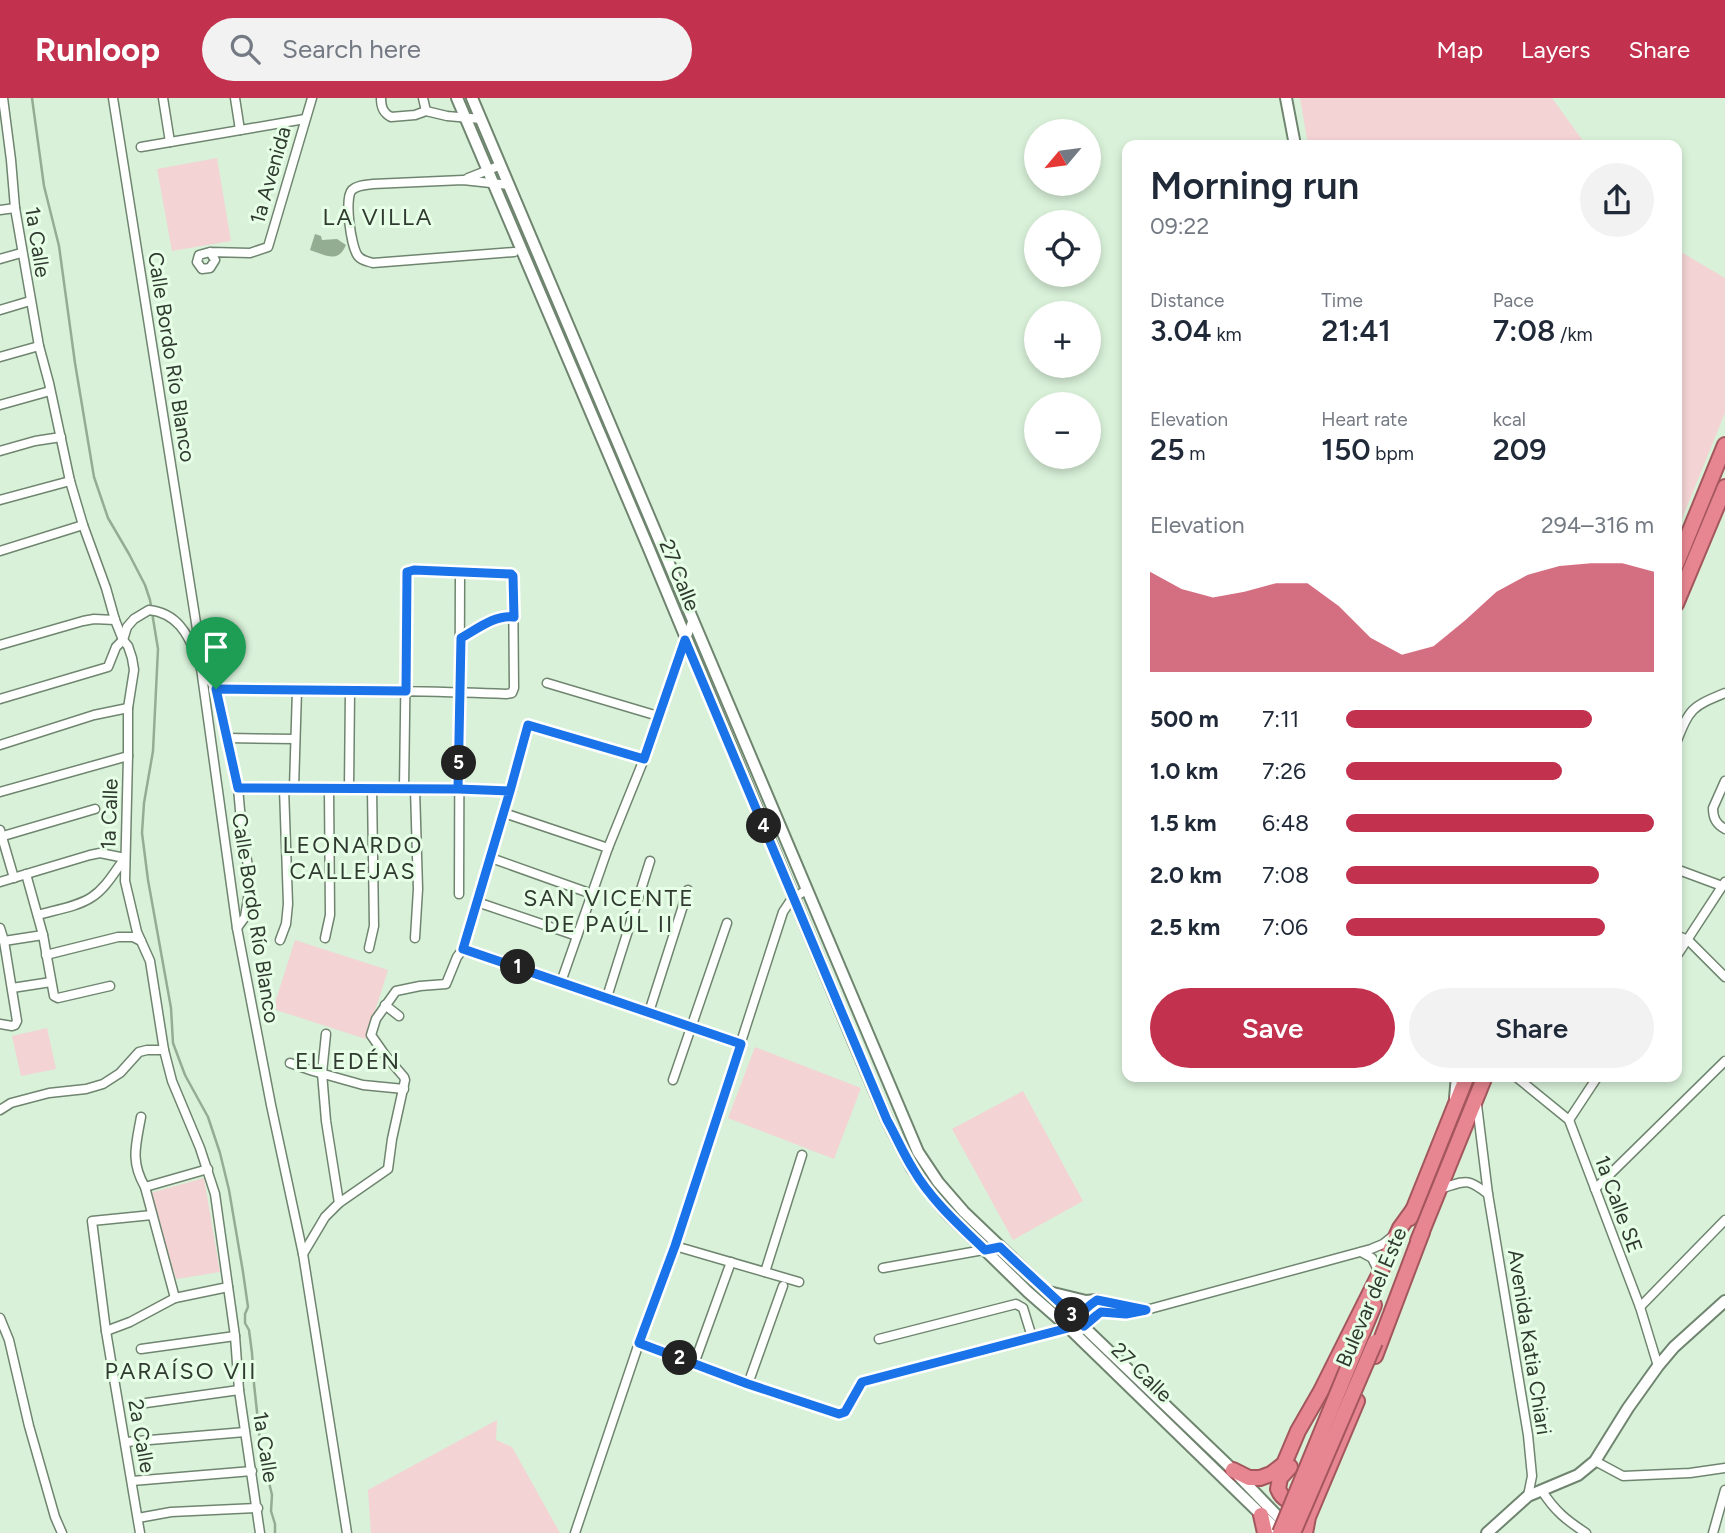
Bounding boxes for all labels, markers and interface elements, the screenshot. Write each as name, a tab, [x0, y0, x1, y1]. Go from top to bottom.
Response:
search box	[202, 18, 692, 81]
text: Runloop	[35, 30, 160, 69]
icon: search	[226, 30, 264, 68]
text: Search here	[282, 33, 421, 65]
text: Map	[1436, 35, 1483, 64]
text: Layers	[1521, 35, 1590, 64]
text: Share	[1628, 35, 1690, 64]
north arrow	[1024, 119, 1101, 196]
map controls	[1024, 119, 1101, 469]
street label: 1a Avenida	[244, 123, 296, 227]
text: Morning run	[1150, 163, 1359, 209]
button: share	[1580, 163, 1654, 237]
district label: LA VILLA	[323, 203, 433, 231]
street label: 1a Calle	[20, 205, 56, 279]
button: locate	[1024, 210, 1101, 287]
text: 09:22	[1150, 212, 1209, 240]
street label: Calle Bordo Río Blanco	[143, 250, 201, 464]
text: Distance	[1150, 289, 1224, 312]
text: Time	[1321, 289, 1363, 312]
text: Pace	[1493, 289, 1534, 312]
button: +	[1024, 301, 1101, 378]
text: 3.04	[1150, 312, 1212, 349]
text: 21:41	[1321, 312, 1391, 349]
text: 7:08	[1493, 312, 1555, 349]
text: km	[1212, 323, 1242, 346]
text: /km	[1555, 323, 1593, 346]
button: −	[1024, 392, 1101, 469]
text: Elevation	[1150, 408, 1228, 431]
text: Heart rate	[1321, 408, 1408, 431]
text: kcal	[1493, 408, 1526, 431]
text: 25	[1150, 431, 1184, 468]
text: 150	[1321, 431, 1371, 468]
text: 209	[1493, 431, 1546, 468]
text: m	[1184, 442, 1205, 465]
text: bpm	[1371, 442, 1414, 465]
text: Elevation	[1150, 511, 1245, 539]
text: 294–316 m	[1541, 511, 1654, 539]
street label: 27 Calle	[654, 536, 706, 614]
pin	[186, 617, 246, 689]
icon: arrive	[197, 628, 235, 666]
text: 500 m	[1150, 705, 1219, 733]
text: 7:11	[1262, 705, 1299, 733]
pin: 5	[442, 746, 476, 780]
text: 5	[453, 751, 464, 774]
text: 1.0 km	[1150, 757, 1218, 785]
text: 7:26	[1262, 757, 1306, 785]
street label: 1a Calle	[95, 778, 123, 850]
pin: 4	[746, 808, 782, 844]
text: 1.5 km	[1150, 809, 1217, 837]
text: 6:48	[1262, 809, 1309, 837]
street label: Calle Bordo Río Blanco	[227, 811, 285, 1025]
text: 4	[757, 814, 770, 837]
district label: LEONARDO CALLEJAS	[283, 831, 423, 885]
text: 2.0 km	[1150, 861, 1222, 889]
text: 7:08	[1262, 861, 1309, 889]
district label: SAN VICENTE DE PAÚL II	[523, 884, 695, 938]
text: 2.5 km	[1150, 913, 1220, 941]
text: 7:06	[1262, 913, 1308, 941]
pin: 1	[500, 950, 536, 984]
text: 1	[513, 955, 522, 978]
button: Save	[1150, 988, 1395, 1068]
button: Share	[1409, 988, 1654, 1068]
district label: EL EDÉN	[295, 1047, 401, 1075]
street label: 1a Calle SE	[1590, 1152, 1648, 1256]
street label: Bulevar del Este	[1330, 1223, 1412, 1371]
street label: Avenida Katia Chiari	[1503, 1248, 1557, 1436]
pin: 3	[1054, 1298, 1090, 1332]
text: 3	[1066, 1303, 1077, 1326]
street label: 27 Calle	[1106, 1337, 1178, 1407]
pin: 2	[662, 1340, 698, 1376]
text: 2	[674, 1346, 685, 1369]
district label: PARAÍSO VII	[104, 1357, 258, 1385]
street label: 2a Calle	[123, 1397, 161, 1475]
street label: 1a Calle	[248, 1410, 284, 1484]

